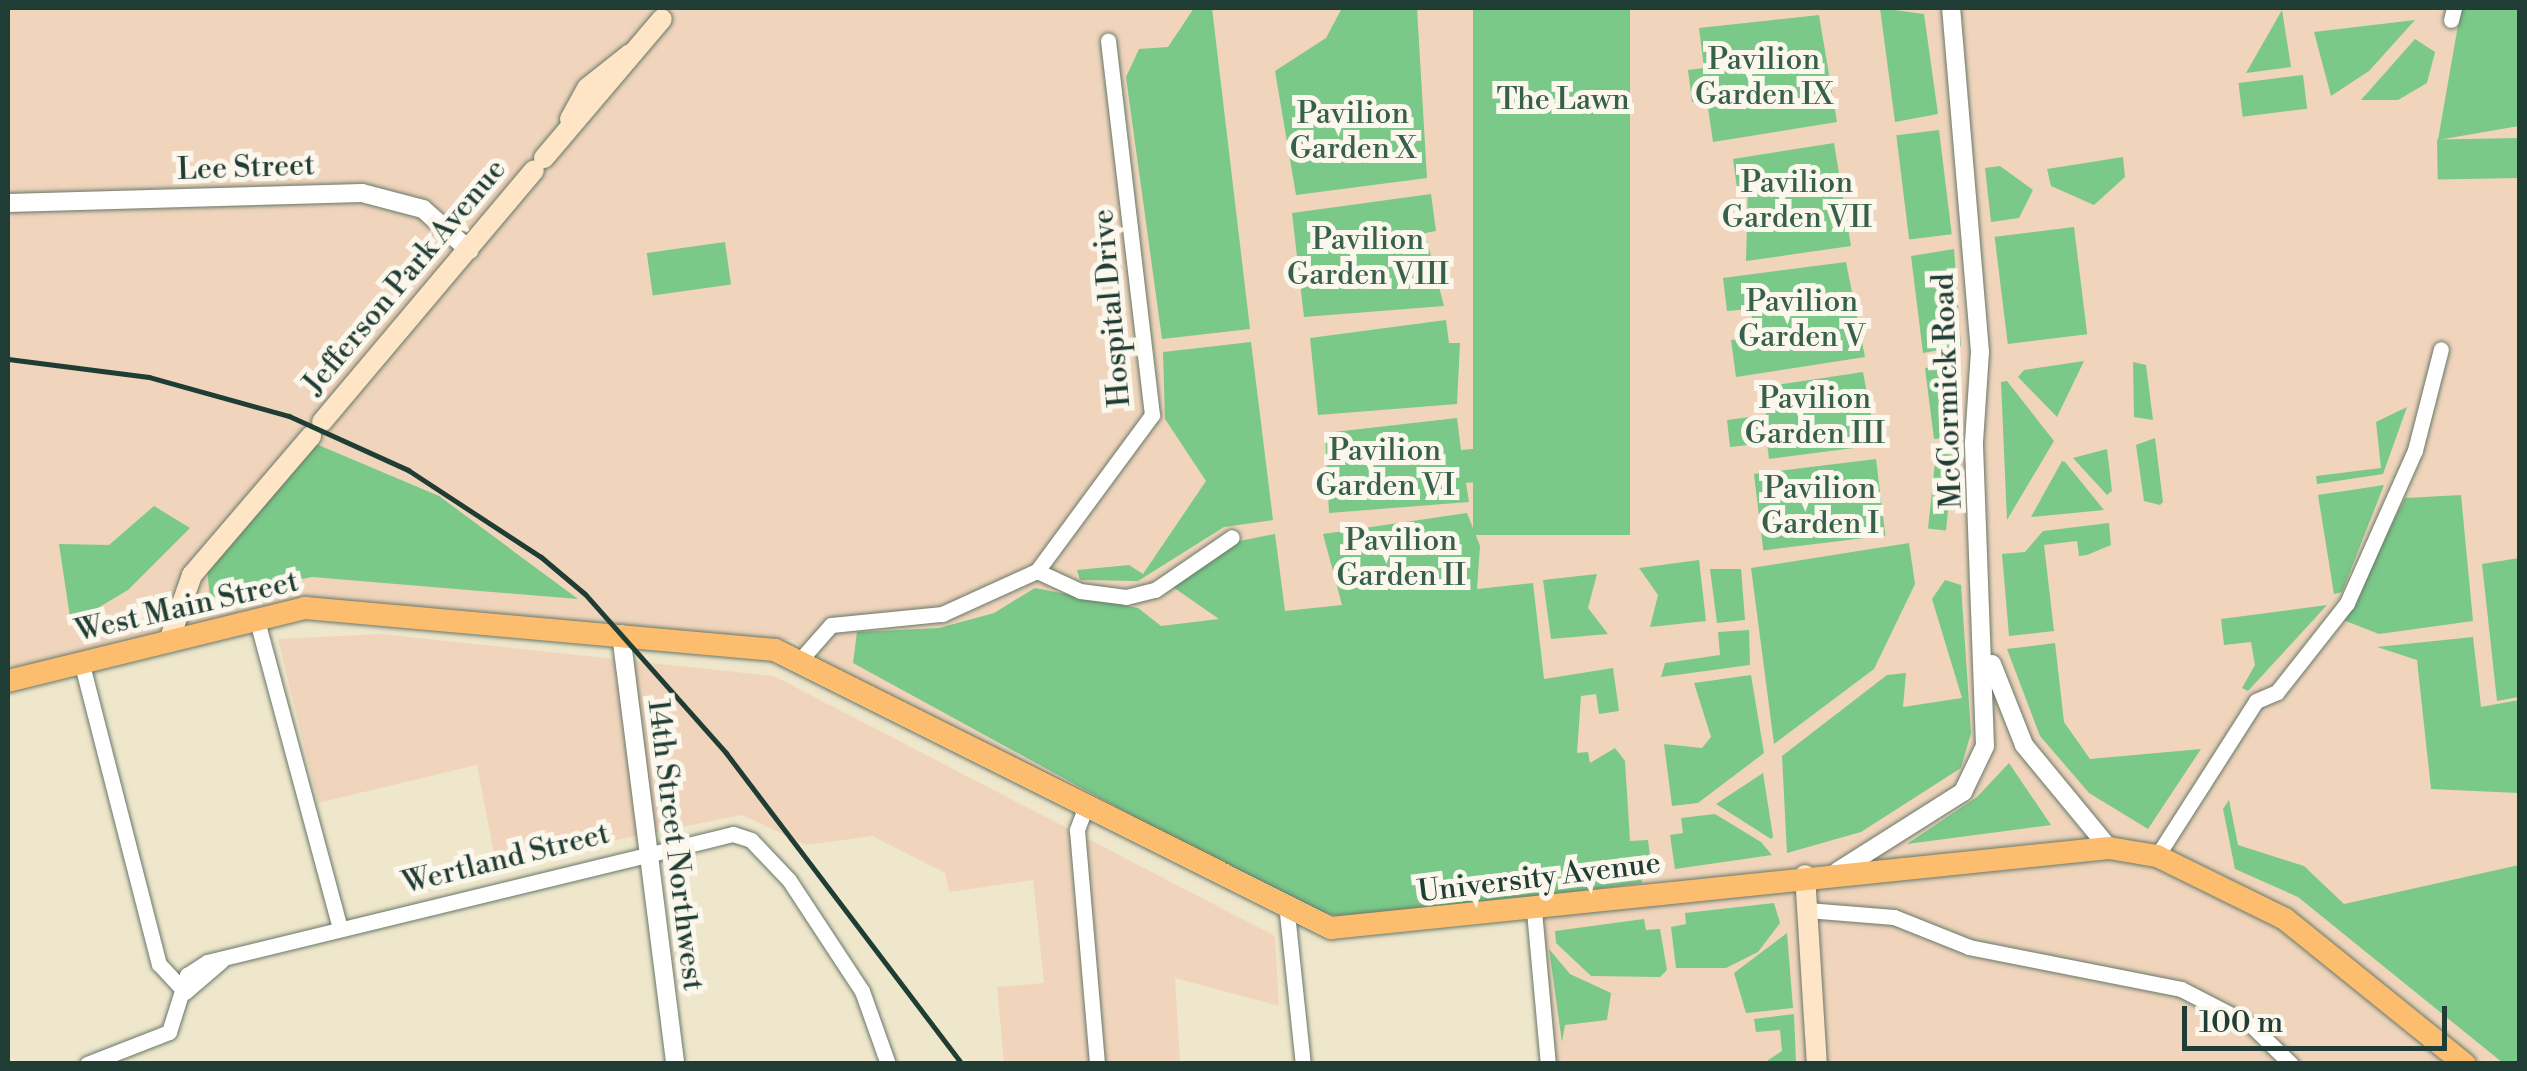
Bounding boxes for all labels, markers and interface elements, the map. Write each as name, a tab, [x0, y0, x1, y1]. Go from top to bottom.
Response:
park label: Pavilion Garden IX	[1695, 42, 1833, 112]
park label: The Lawn	[1496, 82, 1630, 118]
park label: Pavilion Garden X	[1290, 96, 1416, 166]
street label: Lee Street	[177, 148, 315, 188]
street label: Jefferson Park Avenue	[296, 152, 514, 402]
park label: Pavilion Garden VII	[1722, 165, 1872, 236]
street label: Hospital Drive	[1085, 207, 1139, 409]
park label: Pavilion Garden VIII	[1287, 222, 1449, 292]
street label: McCormick Road	[1926, 273, 1970, 509]
park label: Pavilion Garden V	[1738, 284, 1866, 354]
park label: Pavilion Garden III	[1745, 381, 1885, 452]
park label: Pavilion Garden VI	[1315, 433, 1455, 504]
park label: Pavilion Garden I	[1761, 471, 1879, 542]
park label: Pavilion Garden II	[1337, 523, 1465, 594]
street label: West Main Street	[72, 564, 302, 650]
street label: 14th Street Northwest	[639, 697, 711, 993]
street label: Wertland Street	[399, 816, 613, 902]
street label: University Avenue	[1415, 845, 1663, 911]
scale bar	[2187, 986, 2452, 1048]
text: 100 m	[2199, 1004, 2283, 1042]

